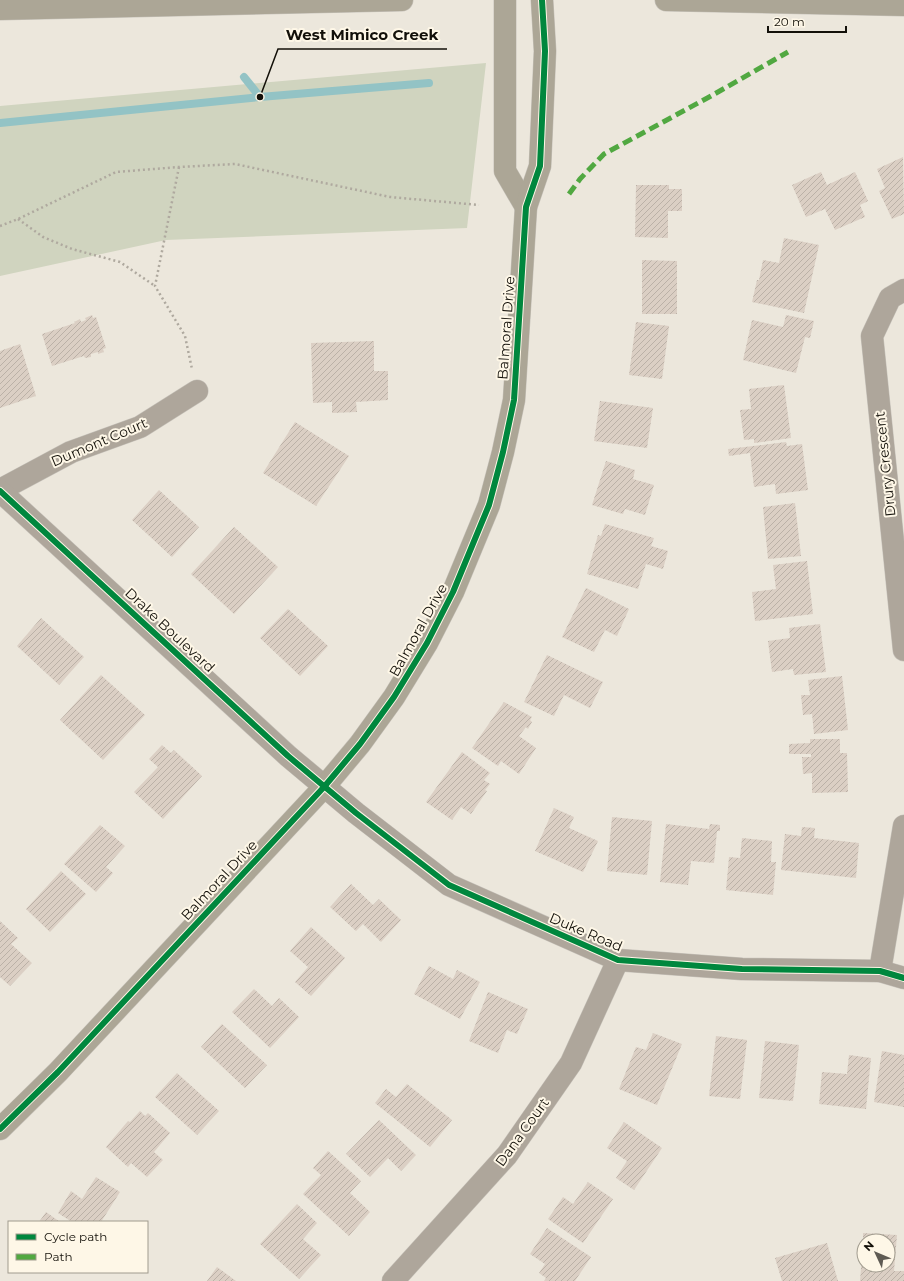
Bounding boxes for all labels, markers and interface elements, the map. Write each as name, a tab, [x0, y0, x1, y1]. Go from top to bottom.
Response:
scale bar	[768, 8, 846, 34]
text: 20 m	[774, 14, 805, 29]
callout: West Mimico Creek	[278, 22, 447, 49]
text: West Mimico Creek	[286, 25, 439, 44]
street label: Balmoral Drive	[493, 276, 519, 380]
street label: Drury Crescent	[871, 410, 899, 517]
street label: Dumont Court	[48, 414, 150, 470]
street label: Balmoral Drive	[385, 580, 451, 680]
street label: Drake Boulevard	[121, 584, 219, 676]
street label: Balmoral Drive	[177, 836, 261, 924]
street label: Duke Road	[547, 909, 625, 955]
street label: Dana Court	[491, 1094, 553, 1170]
legend	[8, 1221, 148, 1273]
text: Cycle path	[44, 1229, 107, 1244]
north arrow	[856, 1233, 896, 1273]
text: N	[861, 1238, 877, 1254]
text: Path	[44, 1249, 73, 1264]

